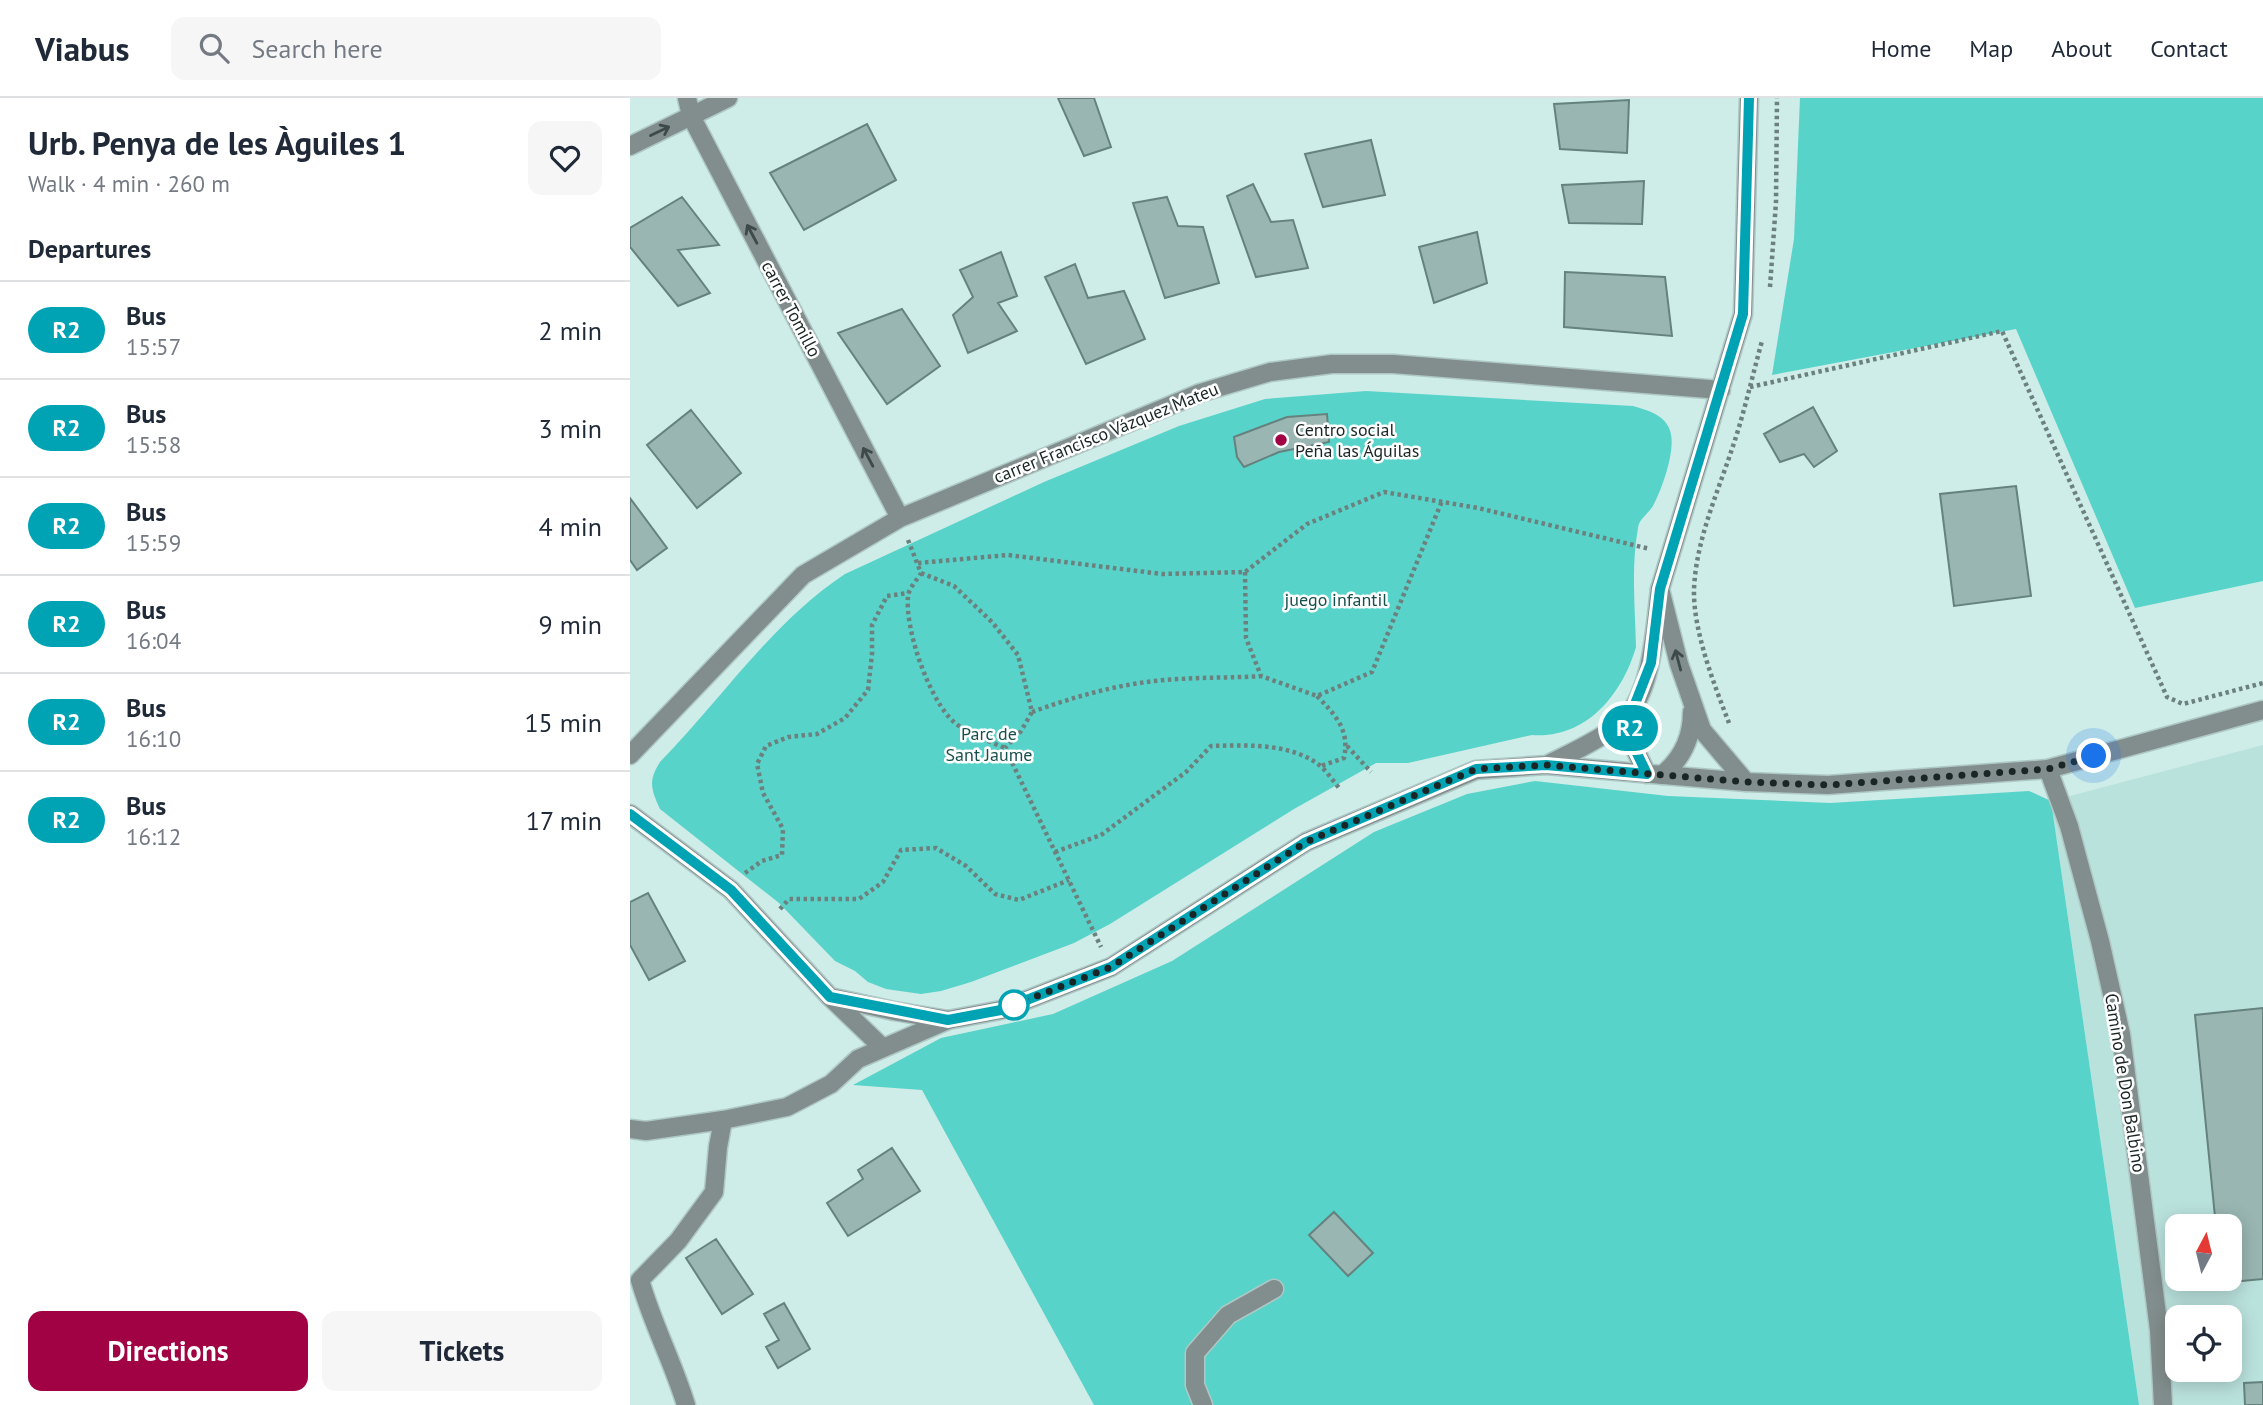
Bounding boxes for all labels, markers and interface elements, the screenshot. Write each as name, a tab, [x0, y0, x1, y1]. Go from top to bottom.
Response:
search box	[171, 17, 661, 80]
text: Viabus	[35, 27, 129, 70]
icon: search	[195, 29, 233, 67]
text: Search here	[251, 32, 383, 65]
text: Home	[1871, 33, 1931, 64]
text: Map	[1969, 33, 2013, 64]
text: About	[2051, 33, 2112, 64]
text: Contact	[2150, 33, 2228, 64]
text: Urb. Penya de les Àguiles 1	[28, 121, 406, 164]
button: heart	[528, 121, 602, 195]
one-way arrow	[649, 123, 670, 137]
text: Walk · 4 min · 260 m	[28, 169, 230, 198]
one-way arrow	[744, 224, 758, 245]
text: Departures	[28, 232, 151, 265]
street label: carrer Tomillo	[756, 257, 826, 361]
text: Bus	[126, 299, 166, 332]
text: R2	[52, 314, 81, 345]
text: 2 min	[539, 314, 602, 347]
text: 15:57	[126, 332, 181, 361]
street label: carrer Francisco Vázquez Mateu	[990, 377, 1222, 488]
text: Bus	[126, 397, 166, 430]
text: R2	[52, 412, 81, 443]
text: 3 min	[539, 412, 602, 445]
place label: Centro social Peña las Águilas	[1295, 418, 1419, 462]
text: 15:58	[126, 430, 181, 459]
marker: Centro social Peña las Águilas	[1273, 432, 1289, 448]
one-way arrow	[861, 448, 875, 468]
text: Bus	[126, 495, 166, 528]
text: R2	[52, 510, 81, 541]
text: 4 min	[539, 510, 602, 543]
text: 15:59	[126, 528, 181, 557]
park label: juego infantil	[1285, 588, 1388, 611]
text: Bus	[126, 593, 166, 626]
text: R2	[52, 608, 81, 639]
text: 9 min	[539, 608, 602, 641]
text: 16:04	[126, 626, 181, 655]
one-way arrow	[1671, 649, 1684, 672]
text: Bus	[126, 691, 166, 724]
line badge: R2	[1598, 705, 1662, 751]
text: R2	[52, 706, 81, 737]
text: 15 min	[524, 706, 602, 739]
text: R2	[1616, 712, 1644, 743]
park label: Parc de Sant Jaume	[946, 722, 1032, 766]
text: 16:10	[126, 724, 181, 753]
your location	[2076, 738, 2111, 773]
text: Bus	[126, 789, 166, 822]
text: R2	[52, 804, 81, 835]
text: 17 min	[526, 804, 602, 837]
text: 16:12	[126, 822, 181, 851]
unlabelled marker	[999, 990, 1029, 1020]
street label: Camino de Don Balbino	[2100, 992, 2151, 1174]
north arrow	[2165, 1214, 2242, 1292]
map controls	[2165, 1214, 2242, 1382]
button: locate	[2165, 1305, 2242, 1382]
button: Directions	[28, 1311, 308, 1391]
button: Tickets	[322, 1311, 602, 1391]

